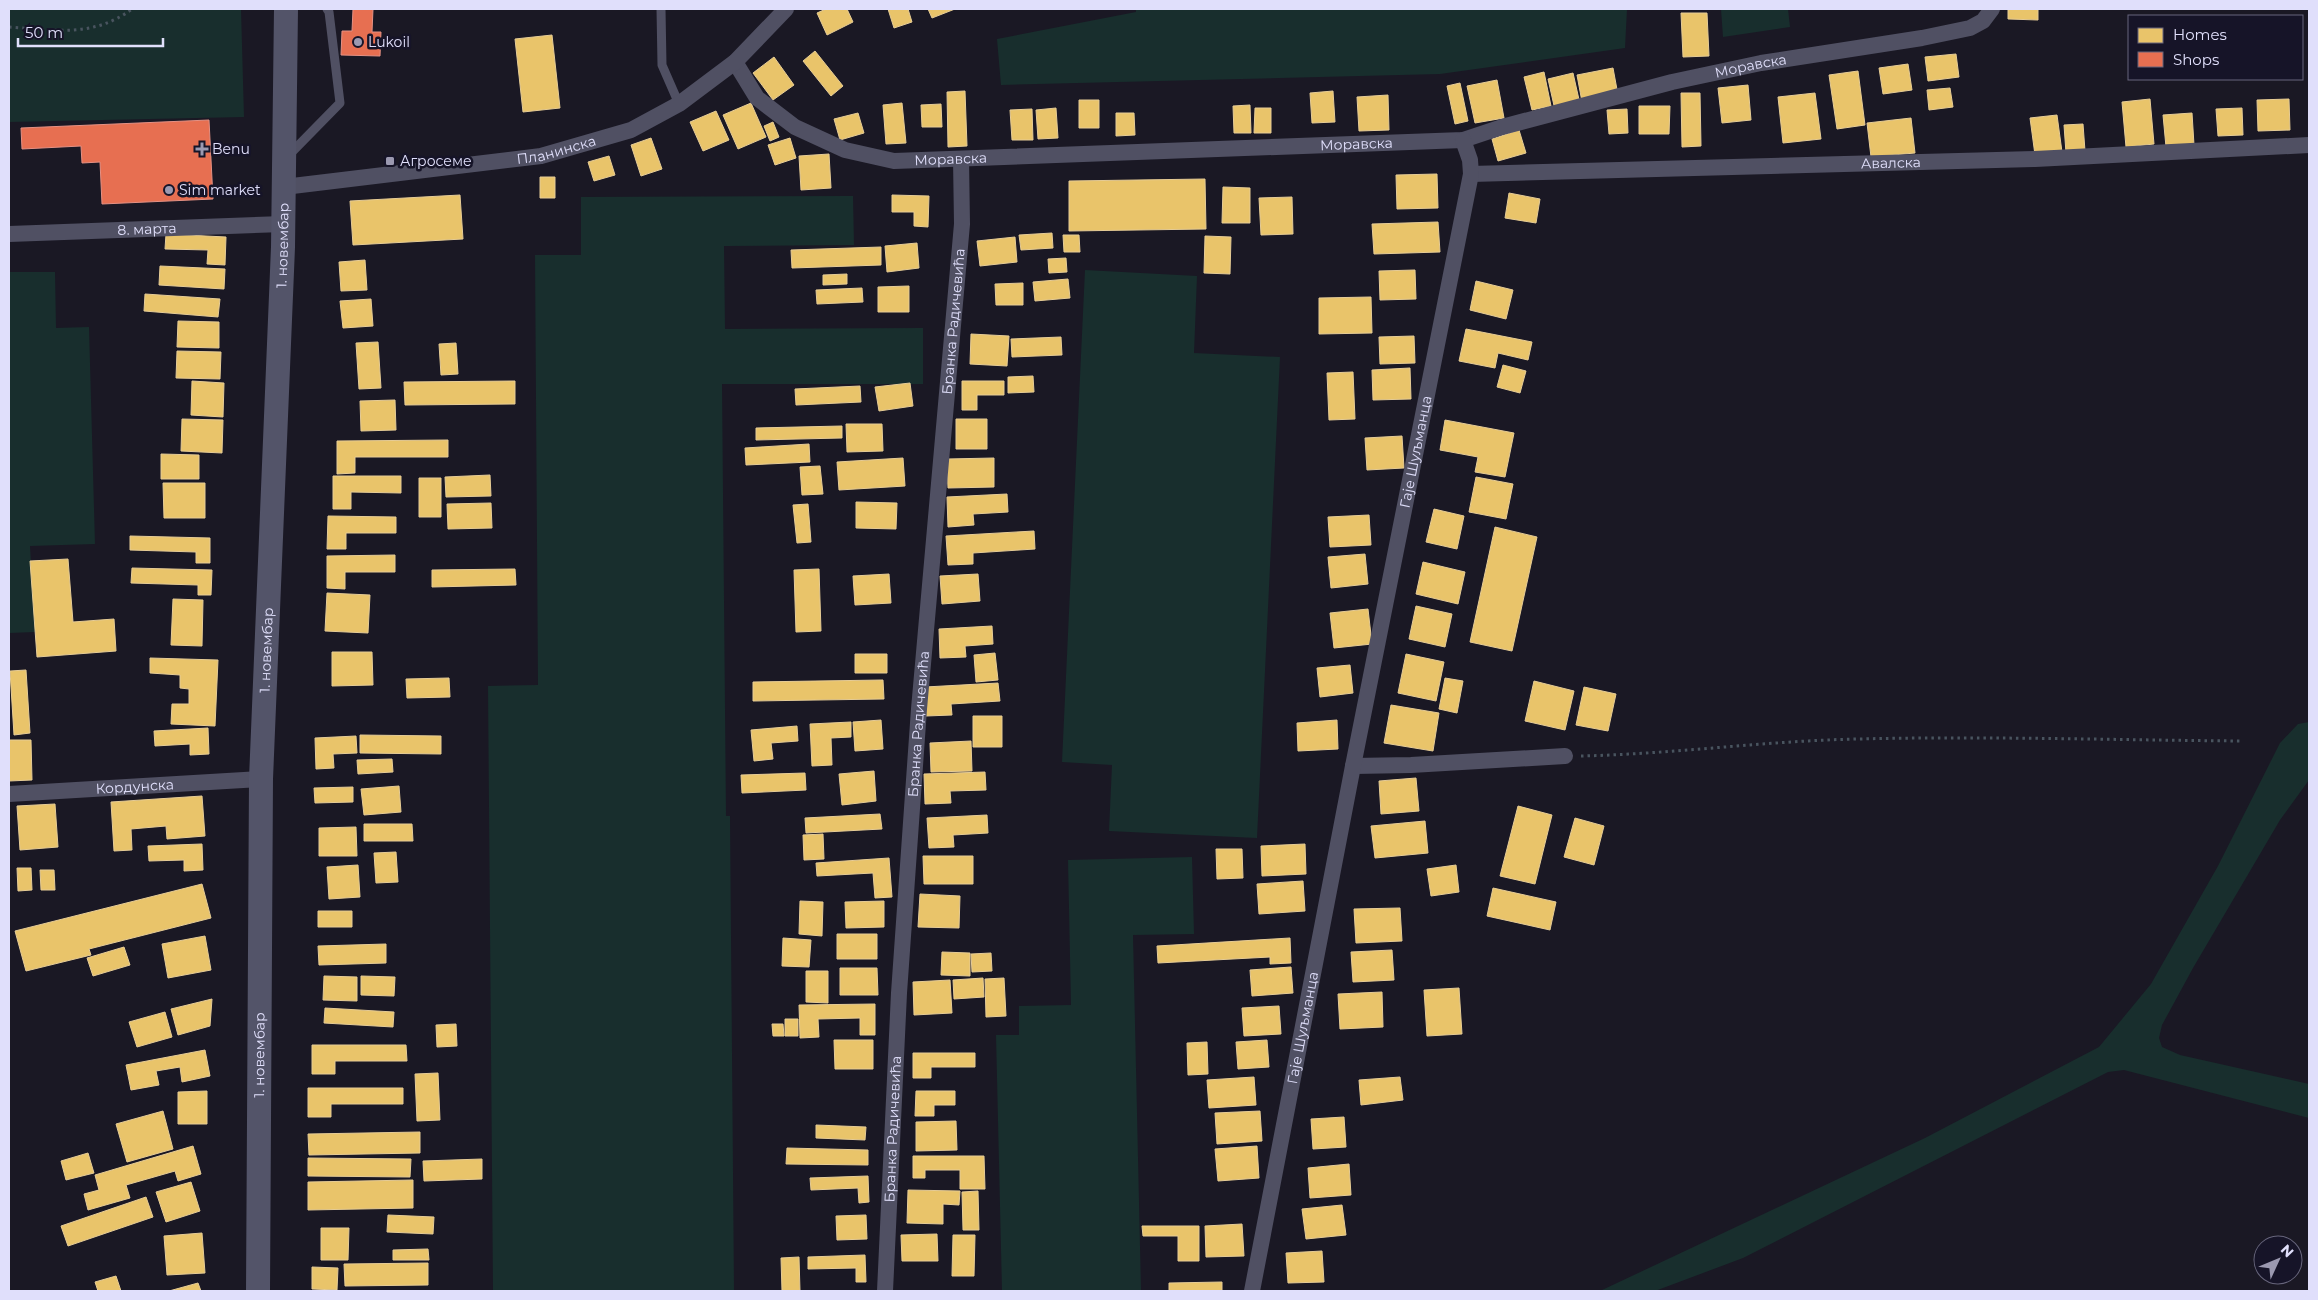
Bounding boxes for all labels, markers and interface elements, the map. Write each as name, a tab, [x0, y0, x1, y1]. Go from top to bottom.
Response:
scale bar	[18, 15, 162, 47]
legend	[2128, 15, 2303, 80]
text: 50 m	[25, 23, 63, 42]
text: Homes	[2173, 25, 2227, 44]
place label: Lukoil	[368, 33, 410, 51]
marker: Lukoil	[352, 36, 364, 48]
street label: Моравска	[1713, 50, 1788, 82]
text: Shops	[2173, 50, 2219, 69]
street label: Планинска	[516, 132, 598, 168]
street label: Моравска	[1320, 134, 1393, 154]
place label: Benu	[212, 140, 250, 158]
marker: Benu	[196, 143, 208, 155]
street label: Моравска	[914, 149, 987, 169]
place label: Агросеме	[400, 152, 472, 170]
street label: Авалска	[1861, 153, 1921, 173]
marker: Агросеме	[384, 155, 396, 167]
place label: Sim market	[179, 181, 261, 199]
marker: Sim market	[163, 184, 175, 196]
street label: 1. новембар	[272, 203, 293, 288]
street label: 8. марта	[117, 219, 177, 239]
street label: Бранка Радичевића	[938, 248, 969, 395]
street label: Гаје Шуљманца	[1396, 394, 1436, 510]
street label: 1. новембар	[256, 607, 277, 693]
street label: Бранка Радичевића	[904, 650, 933, 798]
street label: Кордунска	[95, 775, 174, 798]
street label: Гаје Шуљманца	[1283, 970, 1322, 1086]
street label: 1. новембар	[250, 1012, 269, 1098]
street label: Бранка Радичевића	[880, 1056, 905, 1203]
north arrow	[2253, 1235, 2303, 1285]
text: N	[2277, 1241, 2298, 1261]

